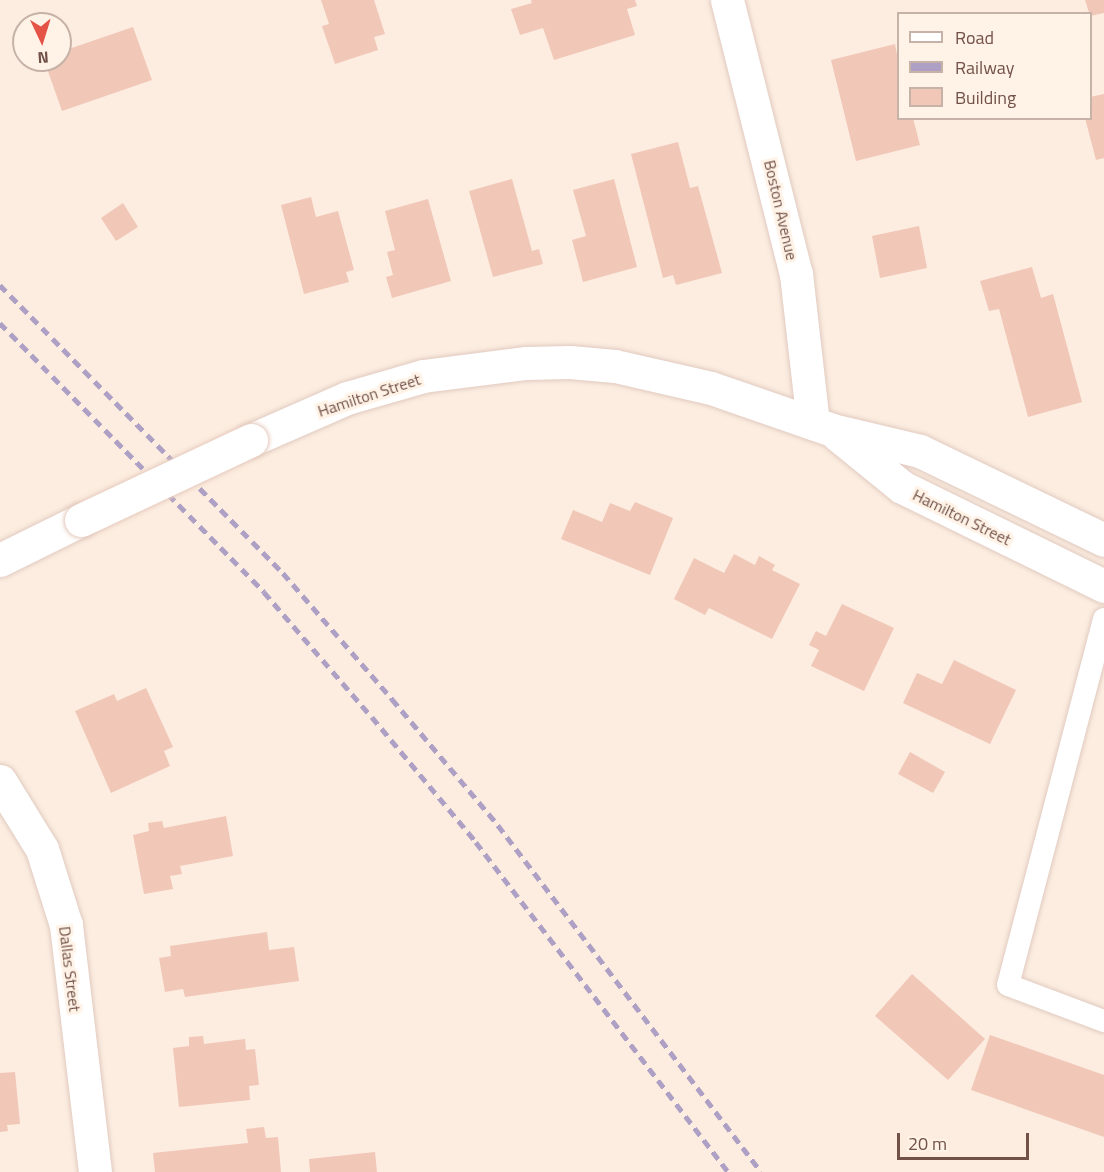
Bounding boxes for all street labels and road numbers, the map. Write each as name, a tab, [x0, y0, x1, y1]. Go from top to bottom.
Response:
street label: Boston Avenue	[760, 158, 802, 262]
street label: Hamilton Street	[315, 369, 423, 421]
street label: Hamilton Street	[910, 485, 1014, 549]
street label: Dallas Street	[55, 925, 85, 1013]

